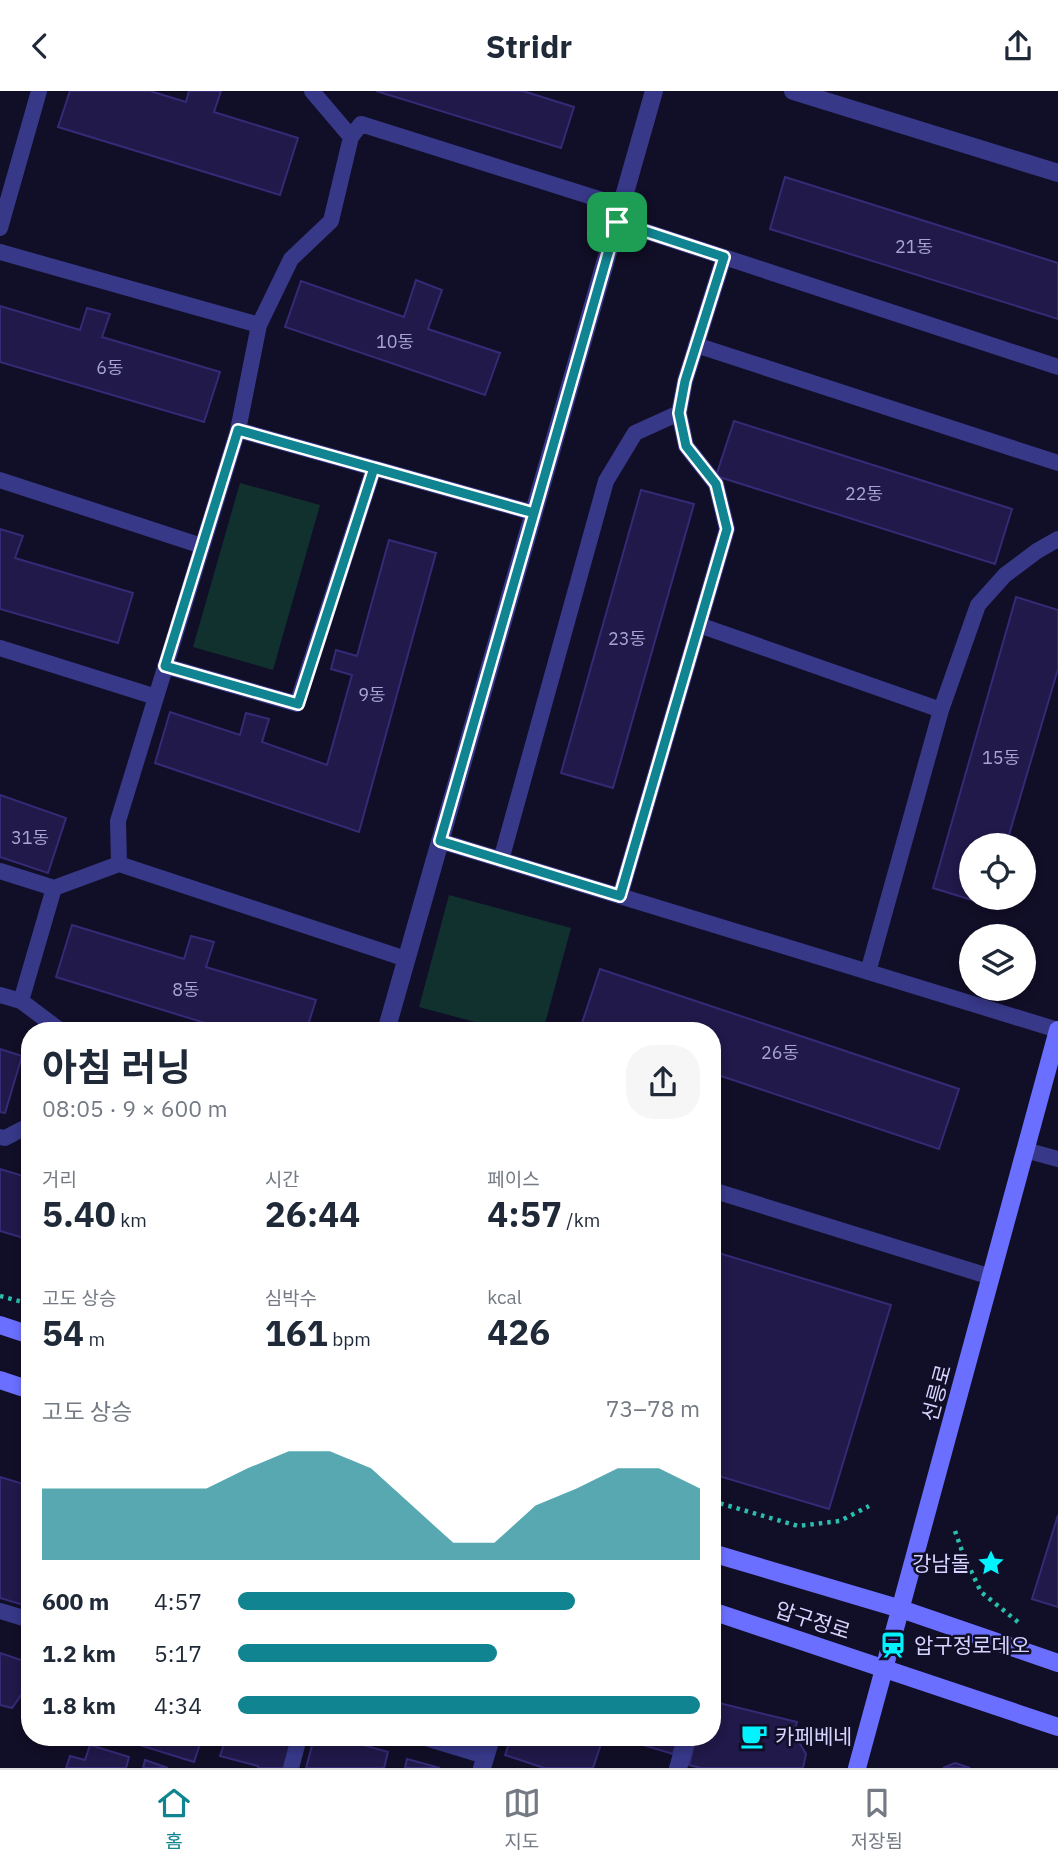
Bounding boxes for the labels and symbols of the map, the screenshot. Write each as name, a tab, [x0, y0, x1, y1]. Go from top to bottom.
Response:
pin	[587, 192, 647, 252]
house number: 21동	[895, 235, 933, 258]
house number: 10동	[376, 330, 414, 353]
house number: 6동	[96, 356, 124, 379]
house number: 22동	[845, 482, 883, 505]
house number: 23동	[608, 627, 646, 650]
house number: 9동	[358, 683, 386, 706]
house number: 15동	[982, 746, 1020, 769]
house number: 31동	[11, 826, 49, 849]
house number: 8동	[172, 978, 200, 1001]
house number: 26동	[761, 1041, 799, 1064]
street label: 선릉로	[915, 1361, 957, 1425]
place icon: 강남돌	[976, 1548, 1006, 1578]
place label: 강남돌	[912, 1549, 970, 1577]
street label: 압구정로	[772, 1595, 854, 1645]
station icon: 압구정로데오	[878, 1630, 908, 1660]
place label: 압구정로데오	[914, 1631, 1030, 1659]
cafe icon: 카페베네	[739, 1721, 769, 1751]
place label: 카페베네	[775, 1722, 852, 1750]

